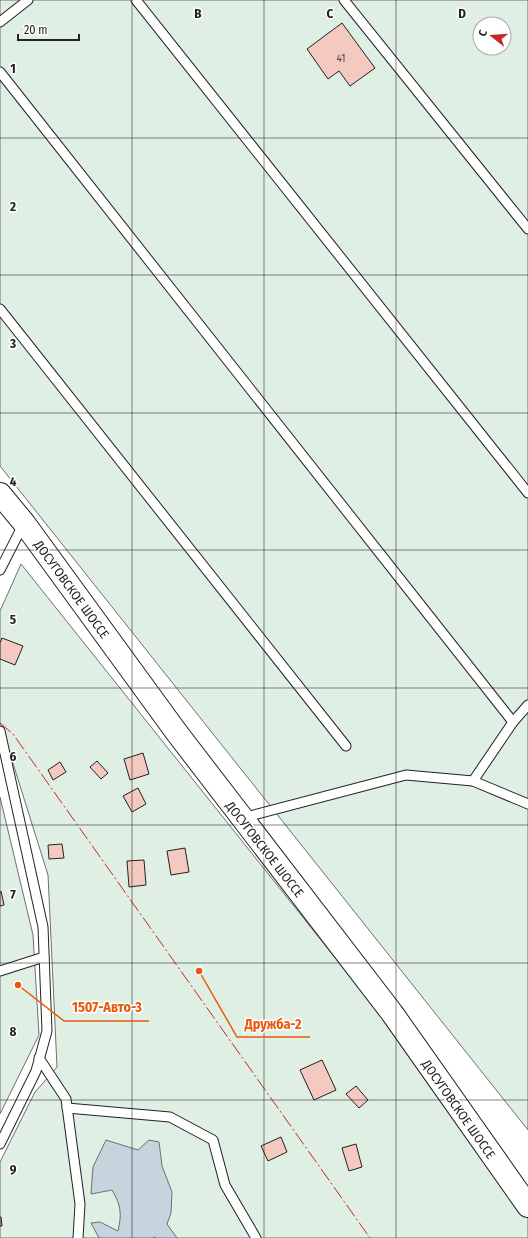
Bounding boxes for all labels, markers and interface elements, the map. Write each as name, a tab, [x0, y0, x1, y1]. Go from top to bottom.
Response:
text: B	[194, 6, 202, 21]
text: C	[327, 6, 334, 21]
text: D	[458, 6, 466, 21]
scale bar	[18, 16, 79, 42]
north arrow	[472, 16, 512, 56]
text: 20 m	[24, 23, 48, 37]
text: С	[476, 28, 490, 38]
house number: 41	[336, 52, 346, 65]
text: 1	[10, 61, 16, 76]
text: 2	[9, 199, 16, 214]
text: 3	[9, 336, 16, 351]
text: 4	[10, 474, 17, 489]
street label: ДОСУГОВСКОЕ ШОССЕ	[30, 537, 112, 641]
text: 5	[10, 612, 16, 627]
text: 6	[10, 749, 17, 764]
street label: ДОСУГОВСКОЕ ШОССЕ	[222, 798, 307, 900]
text: 7	[10, 887, 16, 902]
callout: 1507-Авто-3	[64, 995, 149, 1021]
text: 1507-Авто-3	[72, 999, 142, 1016]
callout: Дружба-2	[237, 1011, 310, 1037]
text: Дружба-2	[244, 1016, 302, 1033]
text: 8	[10, 1024, 17, 1039]
street label: ДОСУГОВСКОЕ ШОССЕ	[418, 1056, 498, 1162]
text: 9	[10, 1162, 17, 1177]

